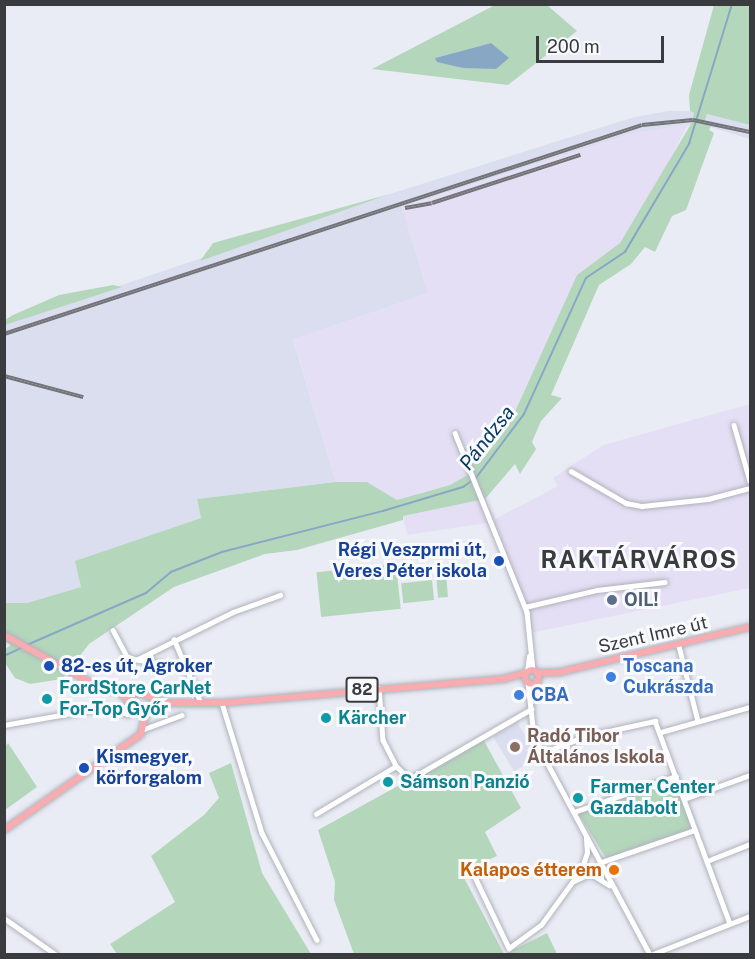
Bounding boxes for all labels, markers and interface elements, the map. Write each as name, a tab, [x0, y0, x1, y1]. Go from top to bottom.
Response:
scale bar	[539, 24, 666, 62]
text: 200 m	[547, 36, 600, 57]
water label: Pándzsa	[454, 401, 520, 475]
place label: Régi Veszprmi út, Veres Péter iskola	[332, 540, 487, 582]
district label: RAKTÁRVÁROS	[540, 546, 738, 574]
marker: Régi Veszprmi út, Veres Péter iskola	[492, 554, 506, 568]
place label: OIL!	[624, 589, 659, 611]
marker: OIL!	[605, 593, 619, 607]
street label: Szent Imre út	[596, 612, 710, 658]
place label: 82-es út, Agroker	[61, 655, 213, 677]
place label: Toscana Cukrászda	[623, 656, 714, 698]
marker: 82-es út, Agroker	[42, 659, 56, 673]
marker: Toscana Cukrászda	[604, 670, 618, 684]
road number: 82	[346, 677, 378, 703]
place label: FordStore CarNet For-Top Győr	[59, 678, 212, 720]
place label: CBA	[531, 684, 569, 706]
marker: CBA	[512, 688, 526, 702]
marker: FordStore CarNet For-Top Győr	[40, 692, 54, 706]
place label: Kärcher	[338, 707, 407, 729]
marker: Kärcher	[319, 711, 333, 725]
place label: Radó Tibor Általános Iskola	[527, 726, 665, 768]
marker: Radó Tibor Általános Iskola	[508, 740, 522, 754]
place label: Kismegyer, körforgalom	[96, 747, 202, 789]
marker: Kismegyer, körforgalom	[77, 761, 91, 775]
place label: Sámson Panzió	[400, 771, 530, 793]
marker: Sámson Panzió	[381, 775, 395, 789]
place label: Farmer Center Gazdabolt	[590, 777, 715, 820]
marker: Farmer Center Gazdabolt	[571, 791, 585, 805]
place label: Kalapos étterem	[460, 859, 602, 881]
marker: Kalapos étterem	[607, 863, 621, 877]

